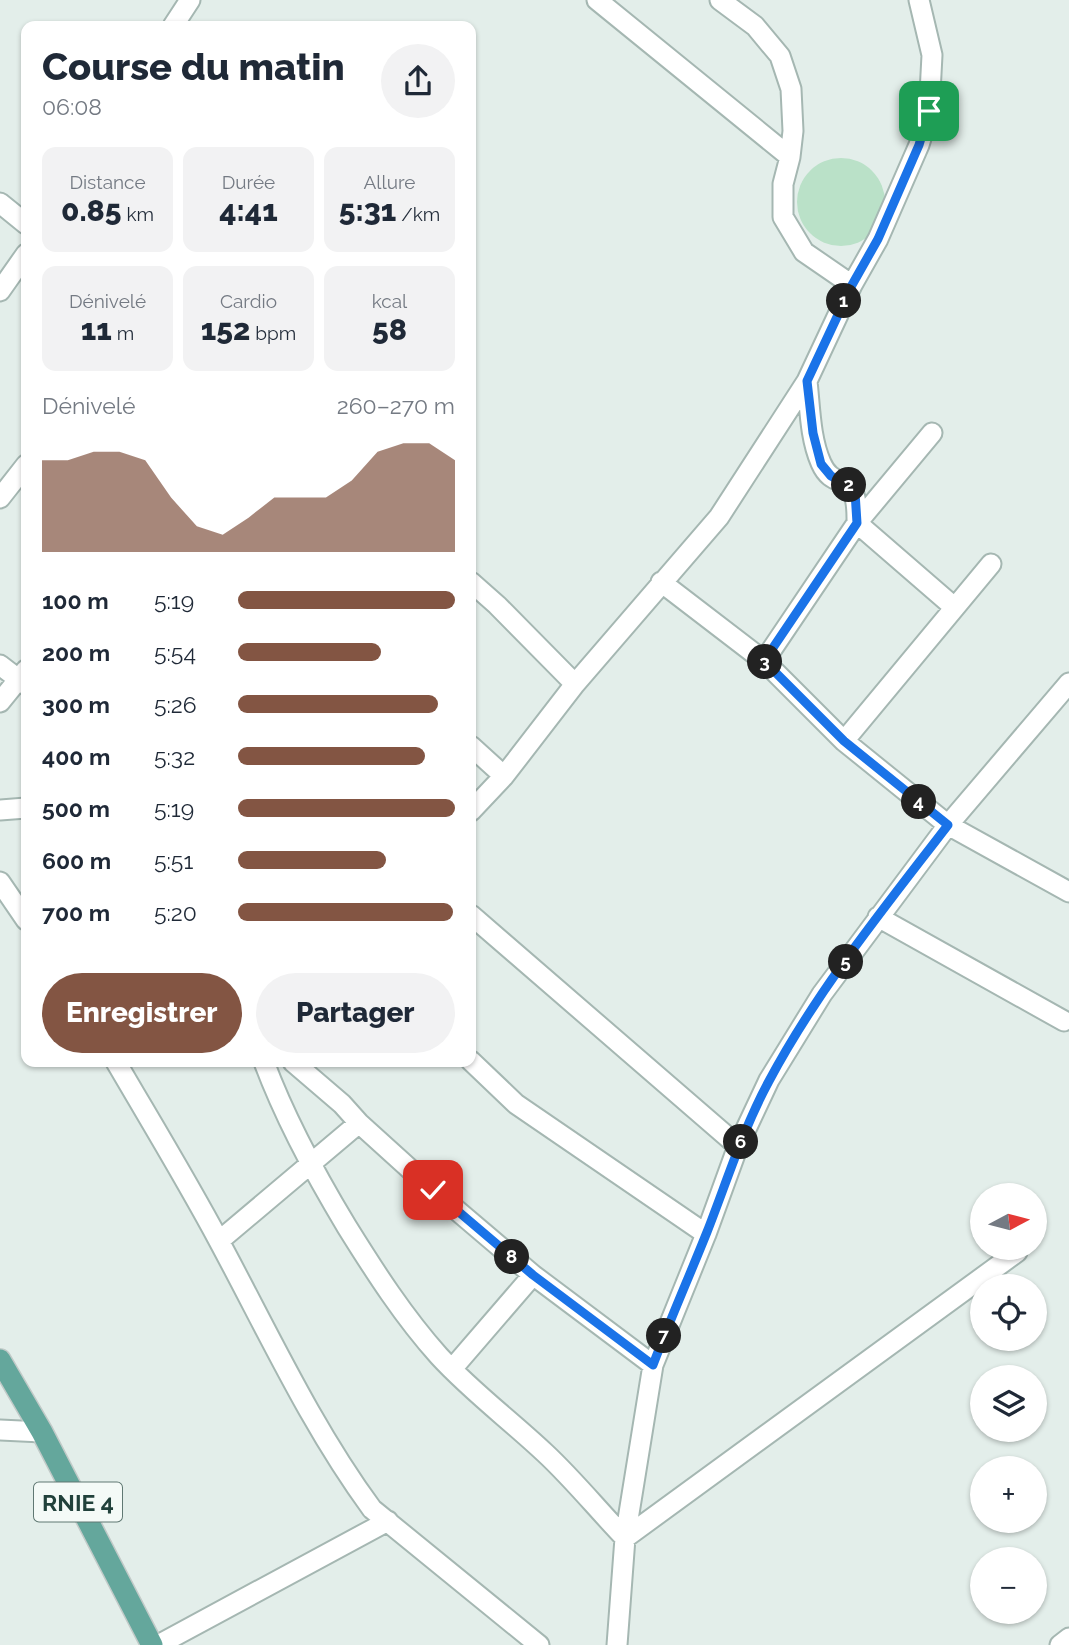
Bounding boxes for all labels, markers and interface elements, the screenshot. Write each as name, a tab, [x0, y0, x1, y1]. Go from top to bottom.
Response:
text: Course du matin	[42, 44, 345, 89]
button: share	[381, 44, 455, 118]
pin	[899, 81, 959, 141]
icon: arrive	[910, 92, 948, 130]
text: 06:08	[42, 93, 102, 120]
text: Distance	[69, 171, 146, 193]
text: Durée	[222, 171, 275, 193]
text: Allure	[364, 171, 415, 193]
text: 0.85	[61, 193, 122, 228]
text: 4:41	[219, 193, 278, 228]
text: 5:31	[339, 193, 396, 228]
text: km	[122, 203, 154, 225]
text: /km	[396, 203, 440, 225]
pin: 1	[826, 284, 862, 318]
text: 1	[839, 289, 848, 311]
text: Dénivelé	[69, 290, 146, 312]
text: Cardio	[220, 290, 277, 312]
text: kcal	[372, 290, 407, 312]
text: 11	[81, 312, 112, 347]
text: 152	[201, 312, 250, 347]
text: 58	[372, 312, 407, 347]
text: m	[112, 322, 134, 344]
text: bpm	[250, 322, 296, 344]
text: Dénivelé	[42, 392, 135, 419]
text: 260–270 m	[337, 392, 455, 419]
pin: 2	[832, 468, 866, 503]
text: 2	[843, 473, 854, 495]
text: 100 m	[42, 587, 109, 614]
text: 5:19	[154, 587, 194, 614]
text: 200 m	[42, 639, 110, 666]
text: 5:54	[154, 639, 196, 666]
pin: 3	[748, 644, 782, 680]
text: 3	[759, 650, 770, 672]
text: 300 m	[42, 691, 110, 718]
text: 5:26	[154, 691, 197, 718]
text: 400 m	[42, 743, 110, 770]
text: 5:32	[154, 743, 195, 770]
pin: 4	[902, 784, 936, 820]
text: 4	[913, 790, 924, 812]
text: 500 m	[42, 795, 110, 822]
text: 5:19	[154, 795, 194, 822]
text: 600 m	[42, 847, 111, 874]
text: 5:51	[154, 847, 193, 874]
text: 700 m	[42, 899, 110, 926]
text: 5:20	[154, 899, 197, 926]
pin: 5	[828, 944, 864, 979]
text: 5	[840, 950, 851, 972]
button: Enregistrer	[42, 973, 242, 1053]
button: Partager	[256, 973, 455, 1053]
pin: 6	[724, 1124, 758, 1160]
text: 6	[735, 1130, 746, 1152]
pin	[403, 1160, 463, 1220]
icon: check	[414, 1171, 452, 1209]
north arrow	[970, 1183, 1046, 1260]
map controls	[970, 1183, 1047, 1624]
pin: 8	[494, 1240, 530, 1274]
text: 8	[506, 1245, 517, 1267]
button: locate	[970, 1274, 1047, 1351]
pin: 7	[646, 1318, 682, 1354]
text: 7	[658, 1324, 669, 1346]
button: layers	[970, 1365, 1047, 1442]
button: +	[970, 1456, 1047, 1533]
road number: RNIE 4	[34, 1483, 122, 1522]
button: −	[970, 1547, 1047, 1624]

